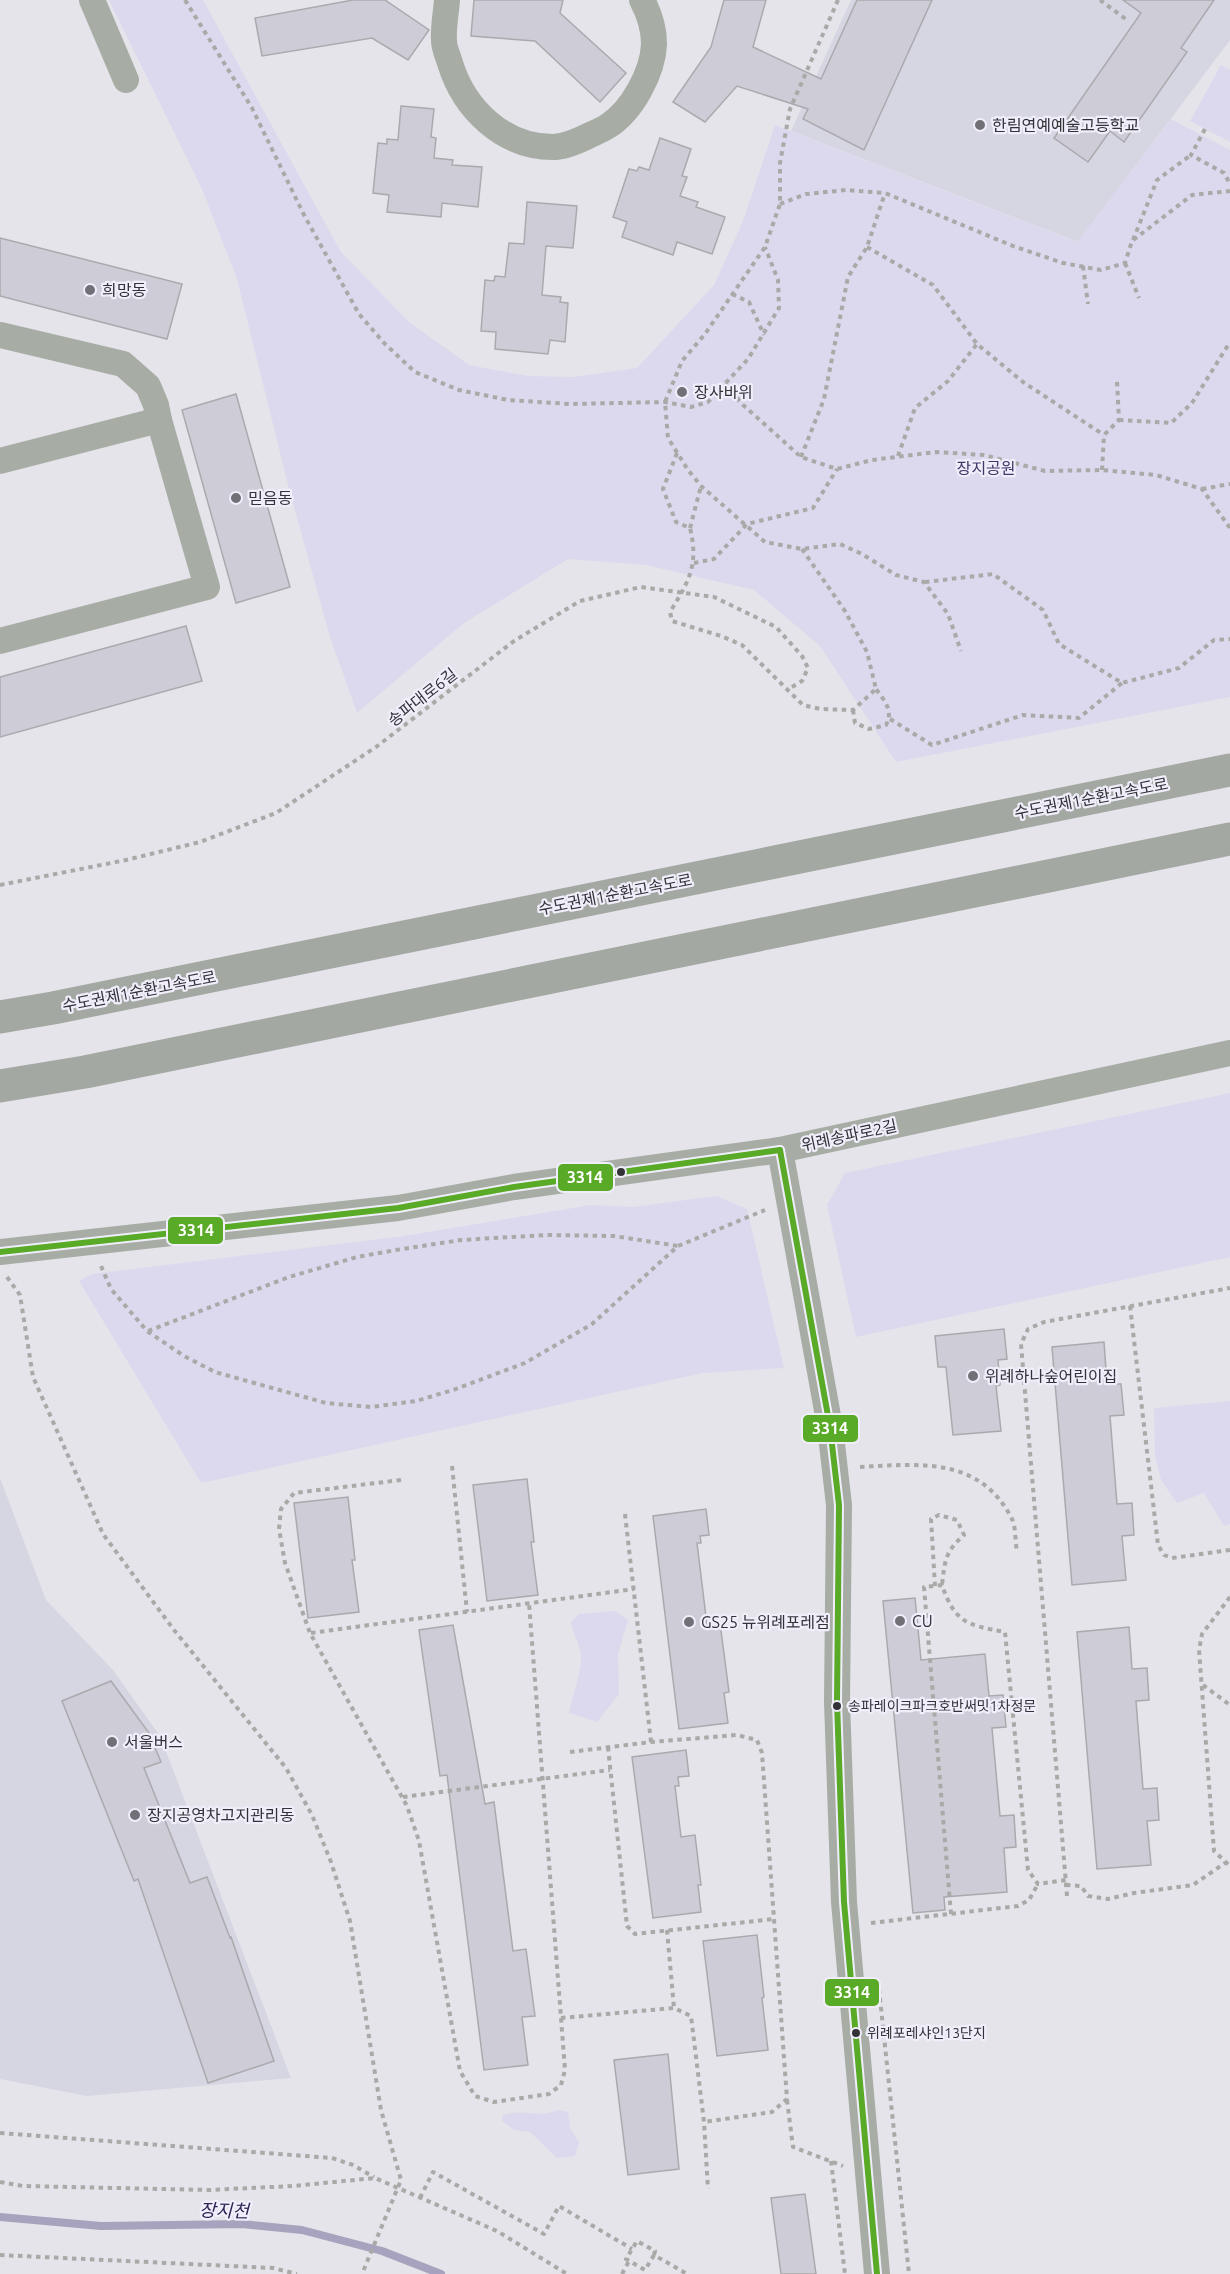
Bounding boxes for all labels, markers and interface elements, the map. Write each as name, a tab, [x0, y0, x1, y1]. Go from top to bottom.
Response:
place label: 한림연예예술고등학교	[992, 116, 1139, 134]
marker: 한림연예예술고등학교	[973, 118, 987, 132]
place label: 희망동	[102, 281, 146, 299]
marker: 희망동	[83, 283, 97, 297]
place label: 장사바위	[694, 383, 753, 401]
marker: 장사바위	[675, 385, 689, 399]
park label: 장지공원	[957, 459, 1015, 477]
place label: 믿음동	[248, 489, 292, 507]
marker: 믿음동	[229, 491, 243, 505]
street label: 송파대로6길	[384, 664, 460, 730]
street label: 수도권제1순환고속도로	[1013, 774, 1170, 822]
street label: 수도권제1순환고속도로	[537, 870, 694, 918]
street label: 수도권제1순환고속도로	[61, 967, 218, 1015]
street label: 위례송파로2길	[800, 1116, 898, 1154]
line badge: 3314	[557, 1163, 614, 1192]
unlabelled marker	[615, 1166, 627, 1178]
text: 3314	[567, 1168, 603, 1186]
line badge: 3314	[167, 1216, 224, 1245]
text: 3314	[178, 1221, 214, 1239]
place label: 위례하나숲어린이집	[985, 1367, 1117, 1385]
marker: 위례하나숲어린이집	[966, 1369, 980, 1383]
line badge: 3314	[802, 1414, 859, 1443]
text: 3314	[812, 1419, 848, 1437]
place label: CU	[912, 1612, 933, 1630]
place label: GS25 뉴위례포레점	[701, 1613, 830, 1631]
marker: CU	[893, 1614, 907, 1628]
marker: GS25 뉴위례포레점	[682, 1615, 696, 1629]
place label: 송파레이크파크호반써밋1차정문	[848, 1698, 1036, 1714]
marker: 송파레이크파크호반써밋1차정문	[831, 1700, 843, 1712]
place label: 서울버스	[124, 1733, 183, 1751]
marker: 서울버스	[105, 1735, 119, 1749]
place label: 장지공영차고지관리동	[147, 1806, 294, 1824]
marker: 장지공영차고지관리동	[128, 1808, 142, 1822]
line badge: 3314	[824, 1978, 880, 2007]
text: 3314	[834, 1983, 870, 2001]
place label: 위례포레샤인13단지	[867, 2025, 986, 2041]
marker: 위례포레샤인13단지	[850, 2027, 862, 2039]
water label: 장지천	[199, 2200, 251, 2220]

